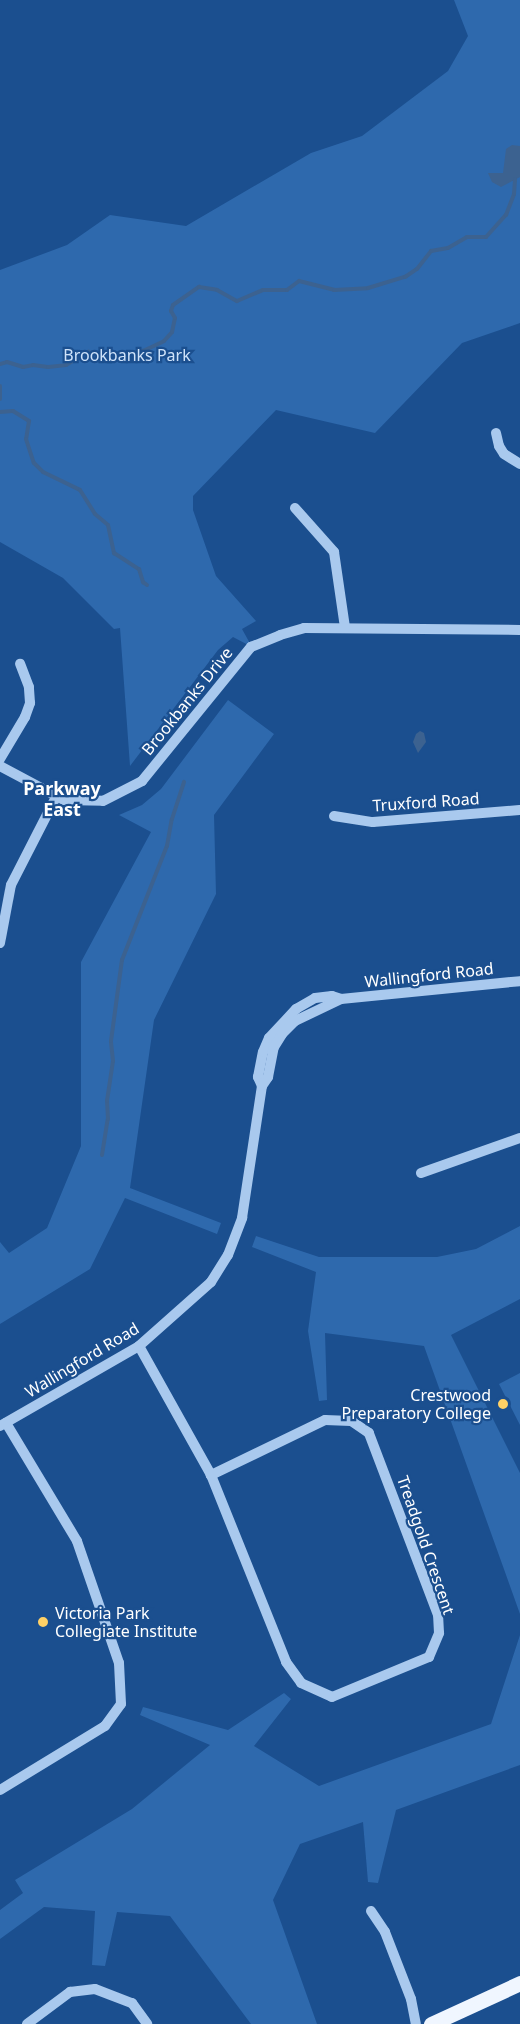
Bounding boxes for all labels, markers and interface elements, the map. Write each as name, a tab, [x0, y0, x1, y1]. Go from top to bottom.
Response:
park label: Brookbanks Park	[63, 345, 191, 365]
street label: Brookbanks Drive	[138, 643, 236, 759]
district label: Parkway East	[23, 778, 101, 820]
street label: Truxford Road	[372, 789, 480, 815]
street label: Wallingford Road	[364, 959, 494, 991]
street label: Wallingford Road	[22, 1318, 142, 1402]
place label: Crestwood Preparatory College	[342, 1385, 491, 1423]
marker: Crestwood Preparatory College	[496, 1397, 510, 1411]
street label: Treadgold Crescent	[393, 1473, 459, 1617]
place label: Victoria Park Collegiate Institute	[55, 1603, 197, 1641]
marker: Victoria Park Collegiate Institute	[36, 1615, 50, 1629]

